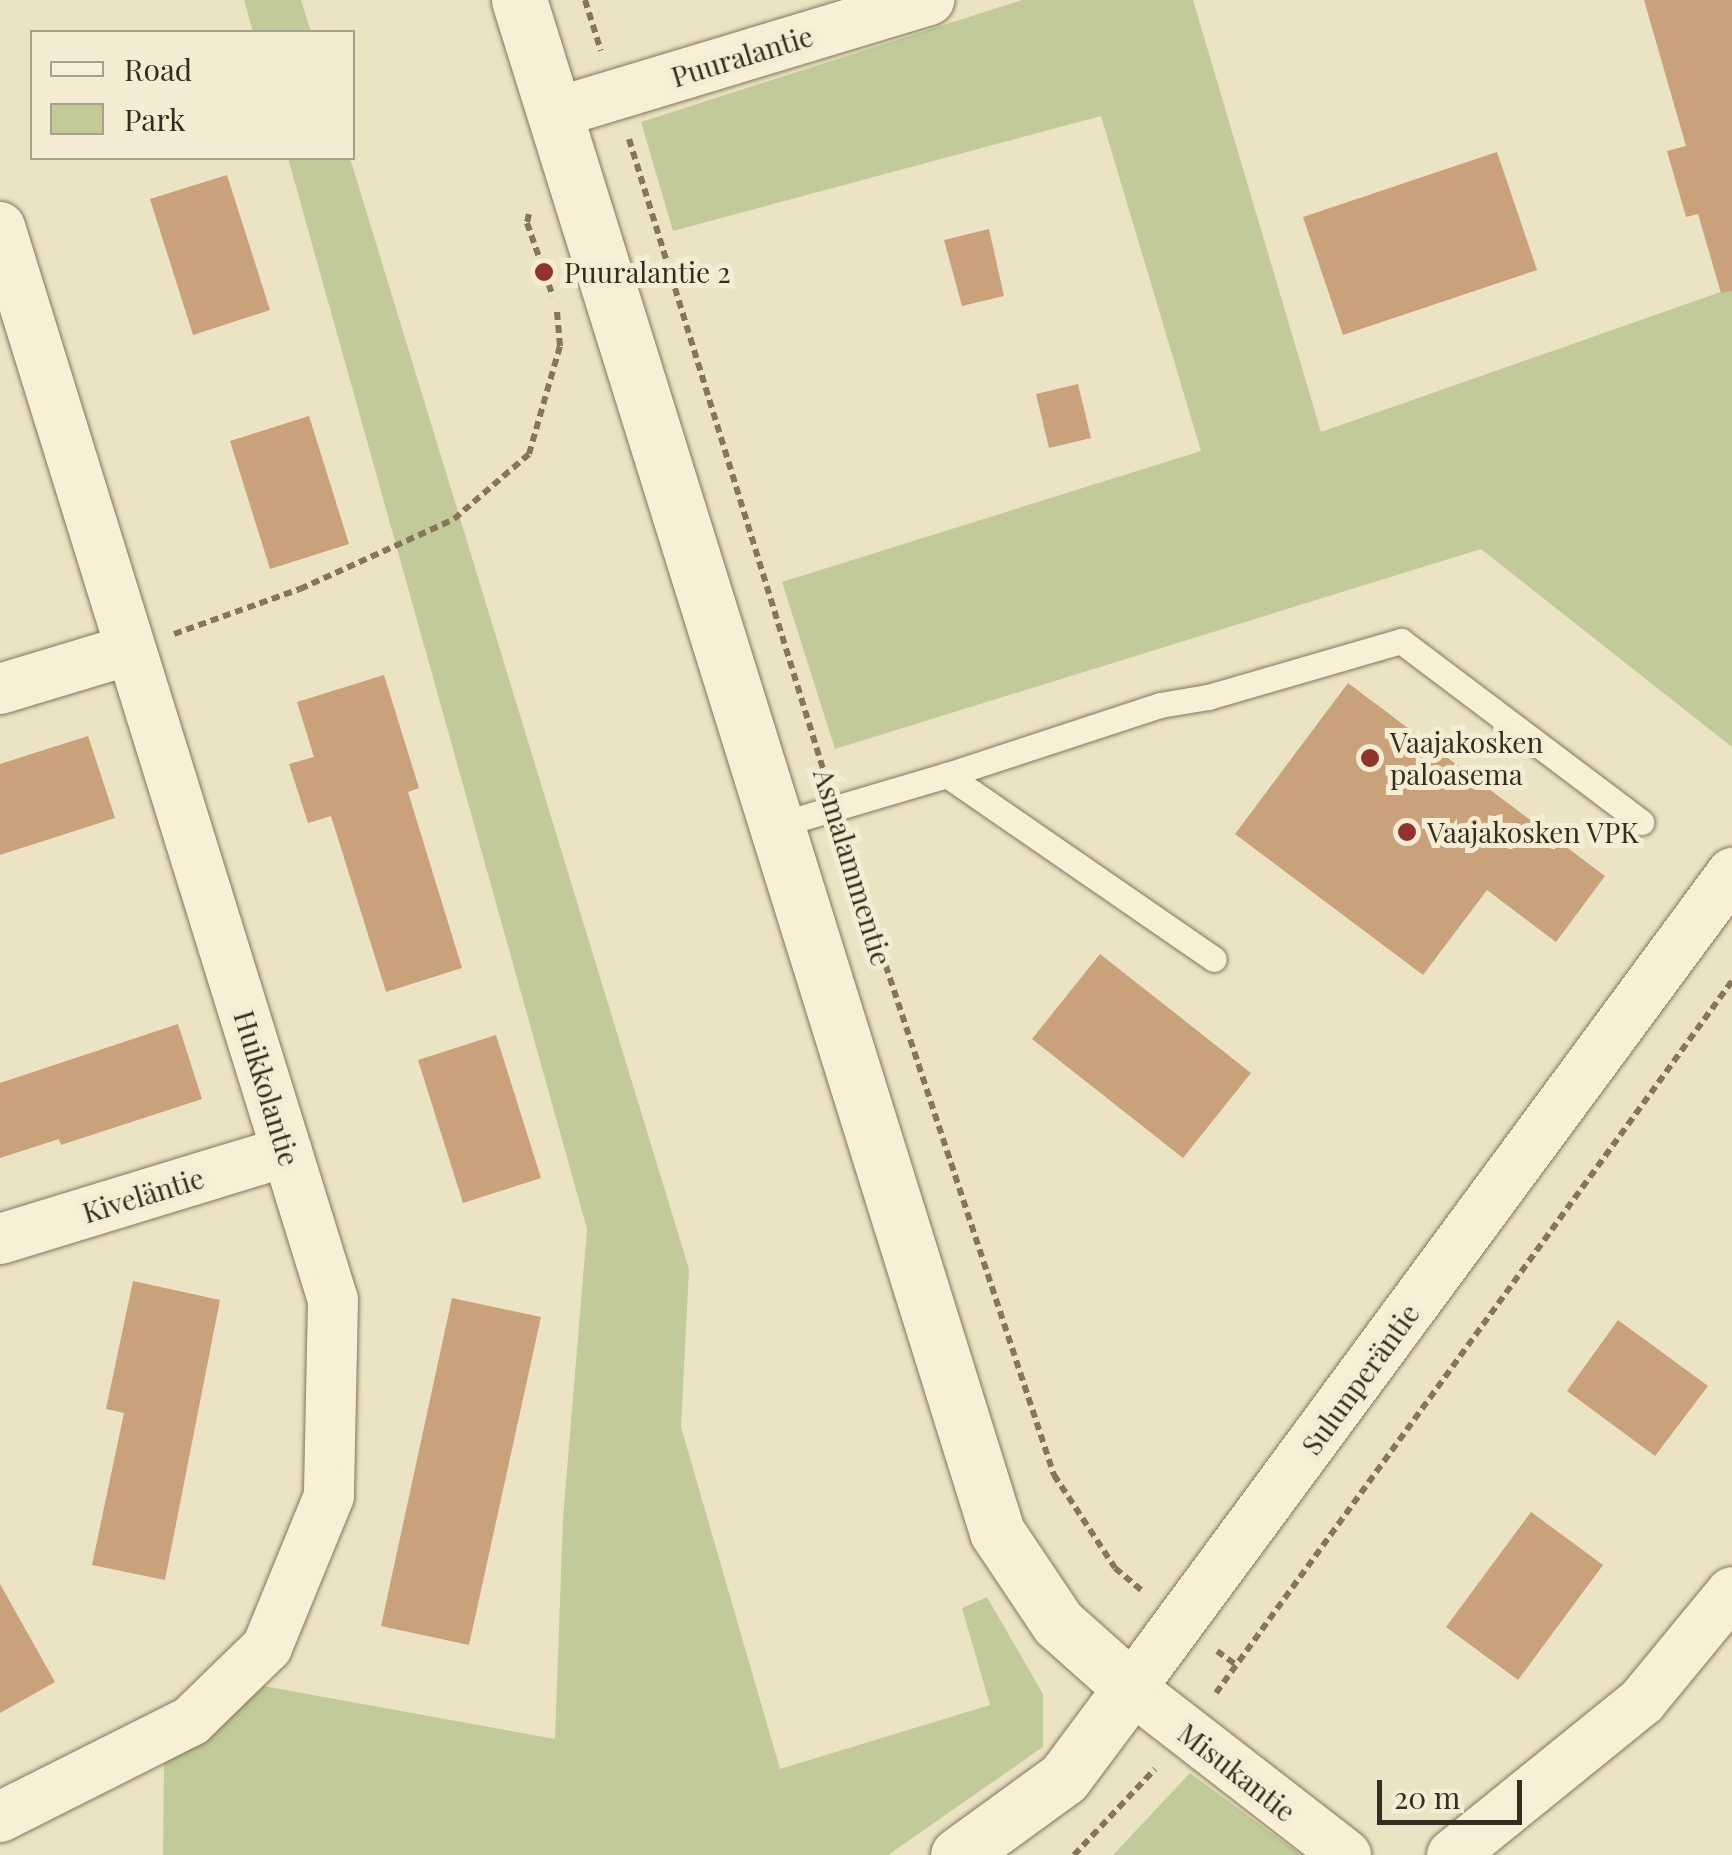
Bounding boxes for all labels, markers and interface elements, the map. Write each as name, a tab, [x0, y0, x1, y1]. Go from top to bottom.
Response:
street label: Puuralantie	[667, 19, 817, 93]
legend	[30, 30, 355, 160]
text: Road	[124, 49, 192, 89]
text: Park	[124, 99, 186, 139]
place label: Puuralantie 2	[564, 255, 731, 289]
marker: Puuralantie 2	[533, 261, 555, 283]
place label: Vaajakosken paloasema	[1390, 725, 1543, 791]
marker: Vaajakosken paloasema	[1359, 747, 1381, 769]
street label: Asmalammentie	[807, 765, 899, 969]
place label: Vaajakosken VPK	[1427, 815, 1640, 849]
marker: Vaajakosken VPK	[1396, 821, 1418, 843]
street label: Huikkolantie	[227, 1006, 307, 1170]
street label: Kiveläntie	[78, 1161, 208, 1229]
street label: Sulunperäntie	[1294, 1297, 1426, 1461]
street label: Misukantie	[1172, 1716, 1302, 1828]
scale bar	[1382, 1760, 1527, 1822]
text: 20 m	[1394, 1777, 1460, 1817]

